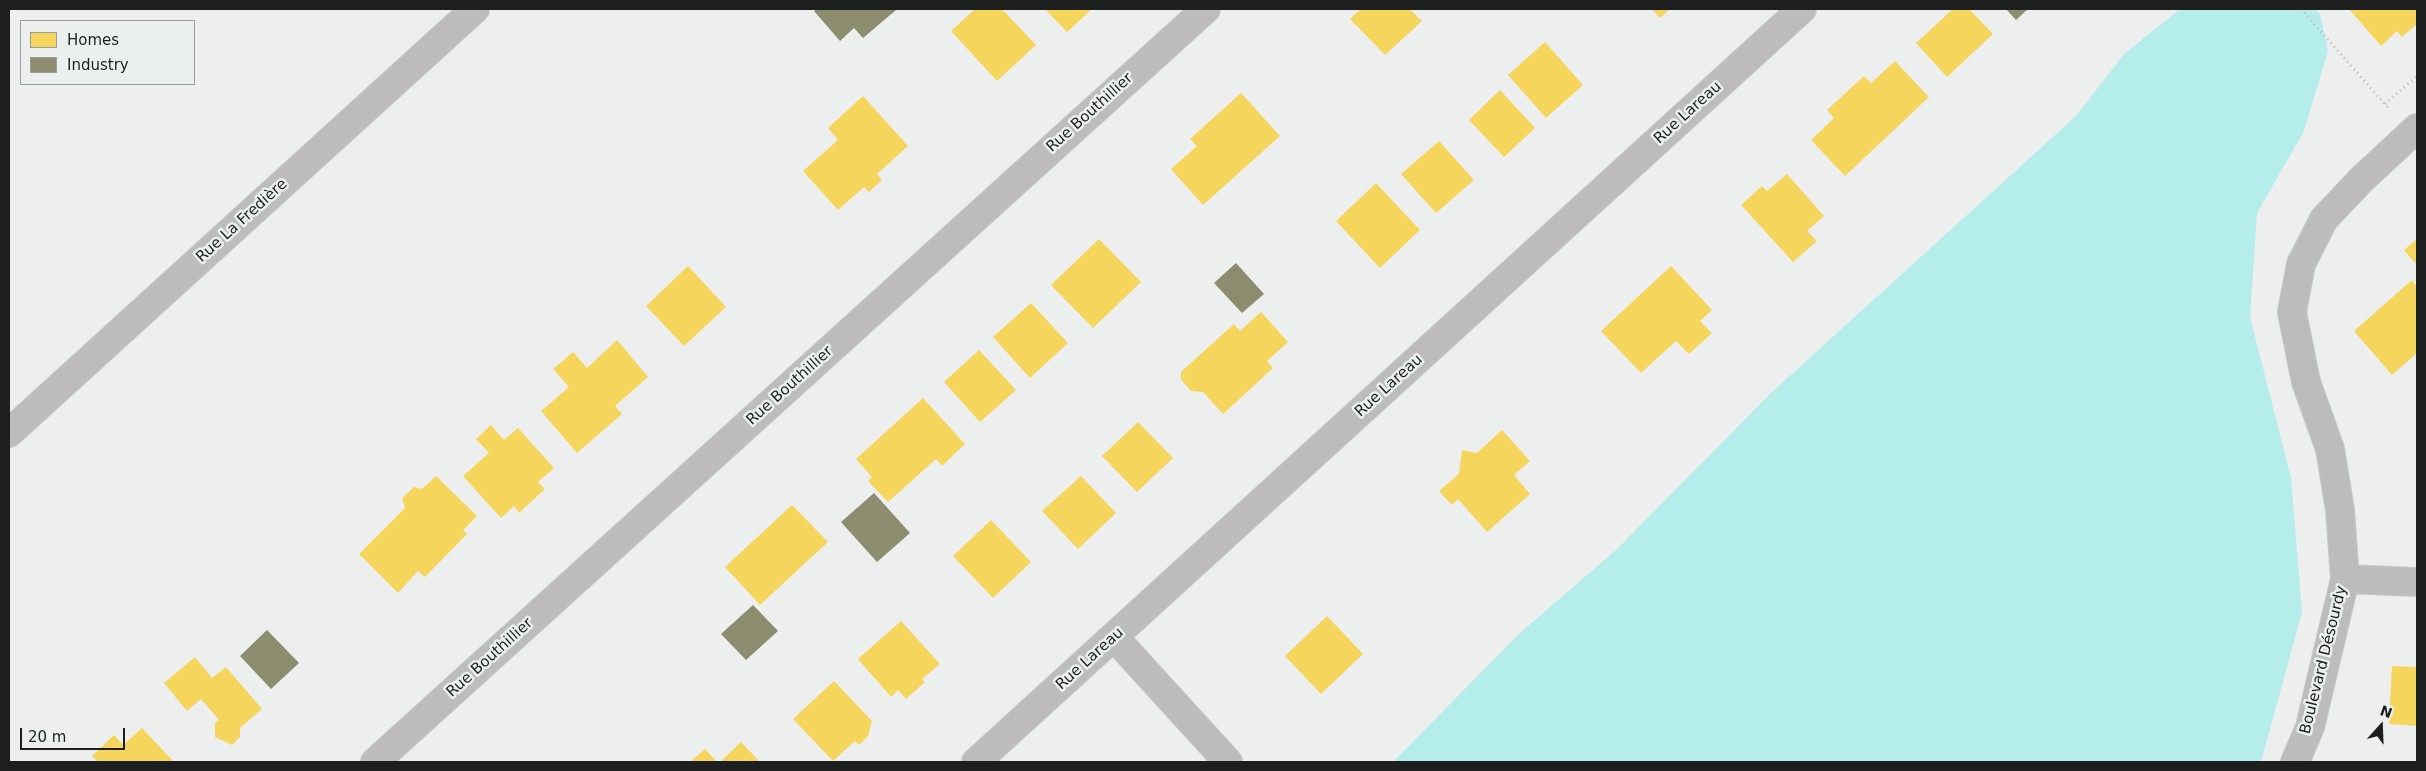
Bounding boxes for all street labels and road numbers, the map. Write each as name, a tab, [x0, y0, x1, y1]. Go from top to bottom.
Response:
street label: Rue Bouthillier	[1043, 70, 1137, 156]
street label: Rue Lareau	[1651, 78, 1725, 148]
street label: Rue La Fredière	[193, 175, 291, 267]
street label: Rue Bouthillier	[743, 343, 837, 429]
street label: Rue Lareau	[1352, 351, 1426, 421]
street label: Boulevard Désourdy	[2297, 584, 2351, 736]
street label: Rue Bouthillier	[443, 615, 537, 701]
street label: Rue Lareau	[1053, 624, 1127, 694]

